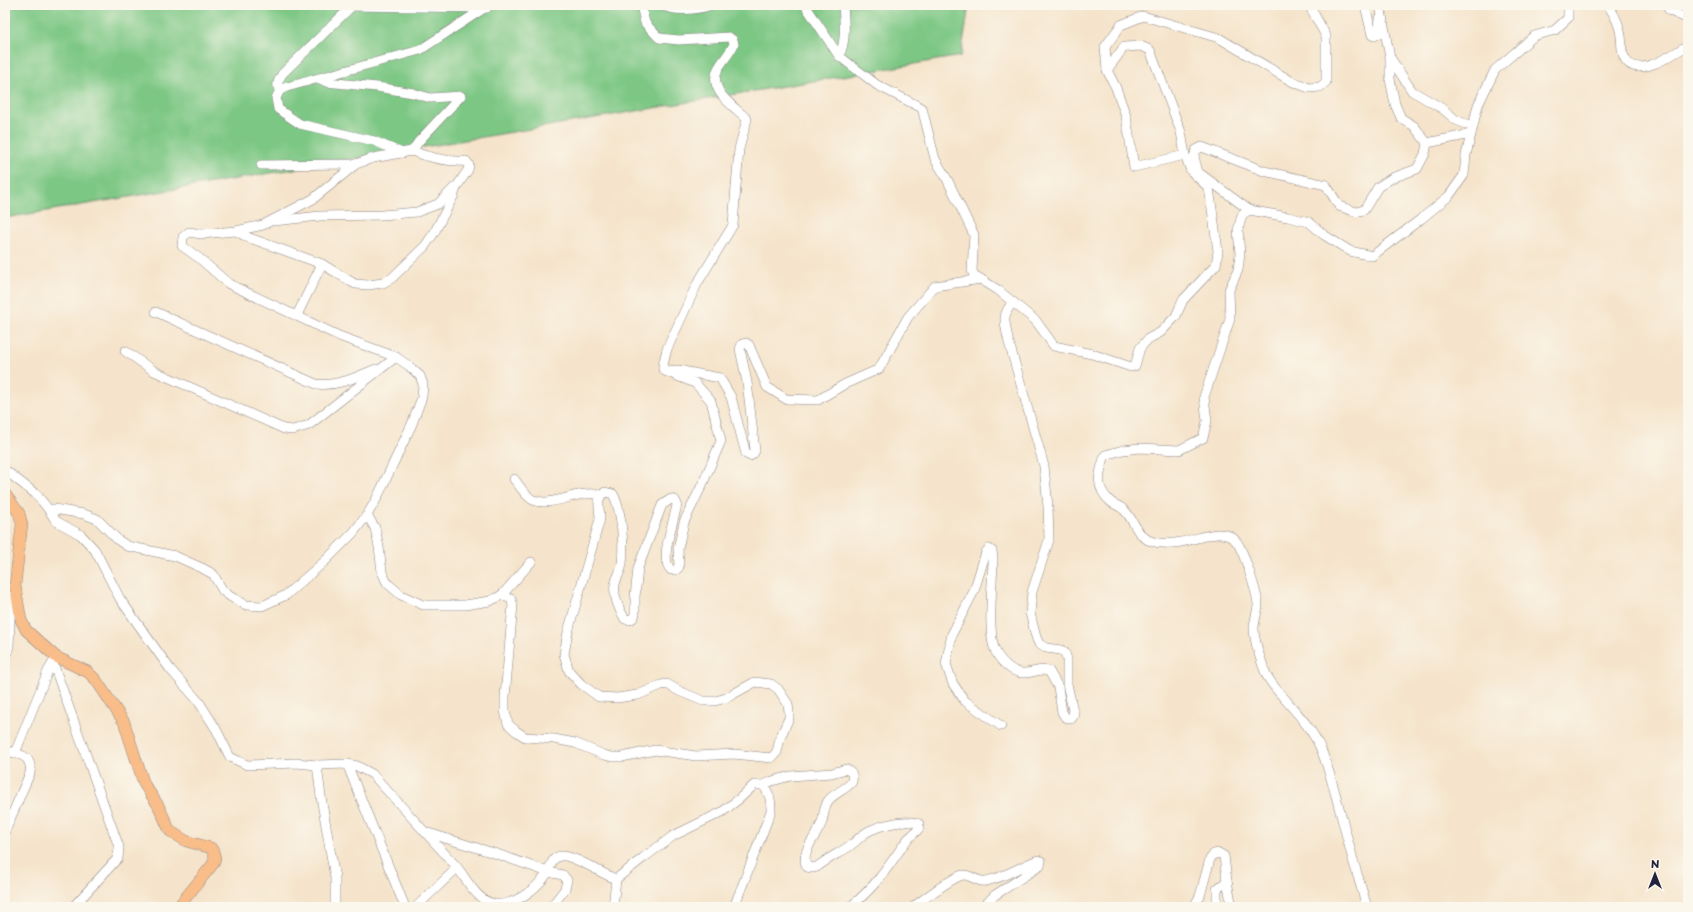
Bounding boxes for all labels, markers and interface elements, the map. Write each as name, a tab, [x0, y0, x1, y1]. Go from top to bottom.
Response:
north arrow	[1635, 854, 1675, 894]
text: N	[1651, 855, 1660, 872]

